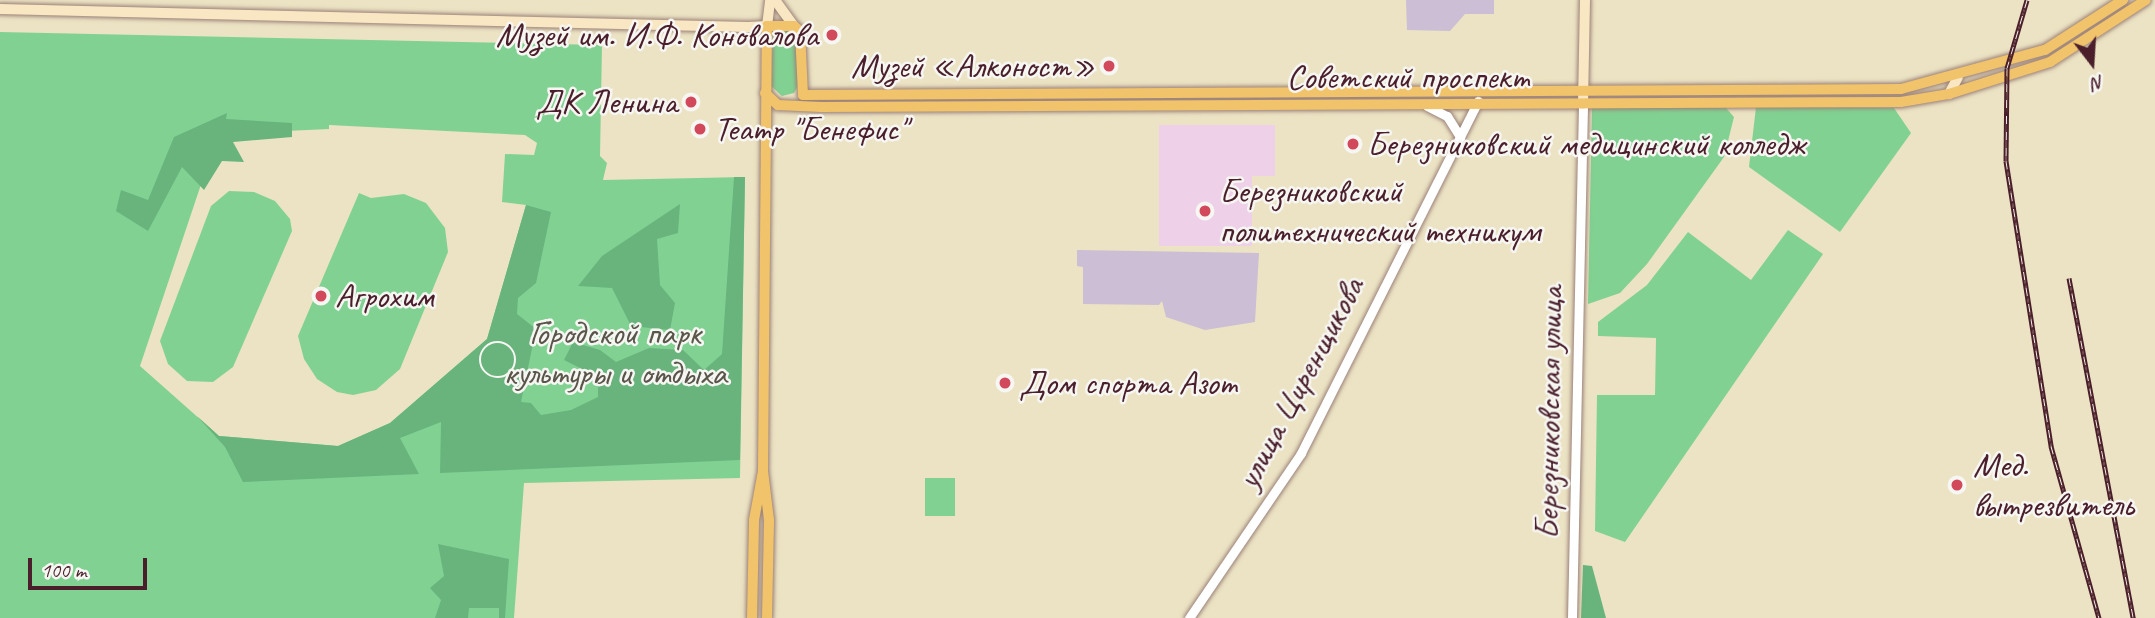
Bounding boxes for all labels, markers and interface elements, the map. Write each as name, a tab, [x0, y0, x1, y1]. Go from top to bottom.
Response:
place label: Музей им. И.Ф. Коновалова	[496, 14, 818, 56]
marker: Музей им. И.Ф. Коновалова	[824, 27, 840, 43]
north arrow	[2057, 28, 2127, 98]
place label: Музей «Алконост»	[851, 45, 1095, 87]
street label: Советский проспект	[1286, 56, 1530, 98]
marker: Музей «Алконост»	[1101, 58, 1117, 74]
text: N	[2089, 70, 2107, 96]
place label: ДК Ленина	[536, 81, 677, 123]
marker: ДК Ленина	[683, 94, 699, 110]
place label: Театр "Бенефис"	[714, 108, 906, 150]
marker: Театр "Бенефис"	[692, 121, 708, 137]
place label: Березниковский медицинский колледж	[1367, 123, 1805, 165]
marker: Березниковский медицинский колледж	[1345, 136, 1361, 152]
place label: Березниковский политехнический техникум	[1219, 170, 1540, 252]
marker: Березниковский политехнический техникум	[1197, 203, 1213, 219]
street label: улица Циренщикова	[1227, 271, 1373, 495]
place label: Агрохим	[335, 275, 434, 317]
street label: Березниковская улица	[1526, 285, 1572, 541]
marker: Агрохим	[313, 288, 329, 304]
park label: Городской парк культуры и отдыха	[503, 312, 727, 394]
place label: Дом спорта Азот	[1019, 362, 1237, 404]
marker: Дом спорта Азот	[997, 375, 1013, 391]
place label: Мед. вытрезвитель	[1973, 444, 2134, 526]
marker: Мед. вытрезвитель	[1947, 475, 1967, 495]
scale bar	[32, 544, 150, 588]
text: 100 m	[41, 557, 86, 583]

